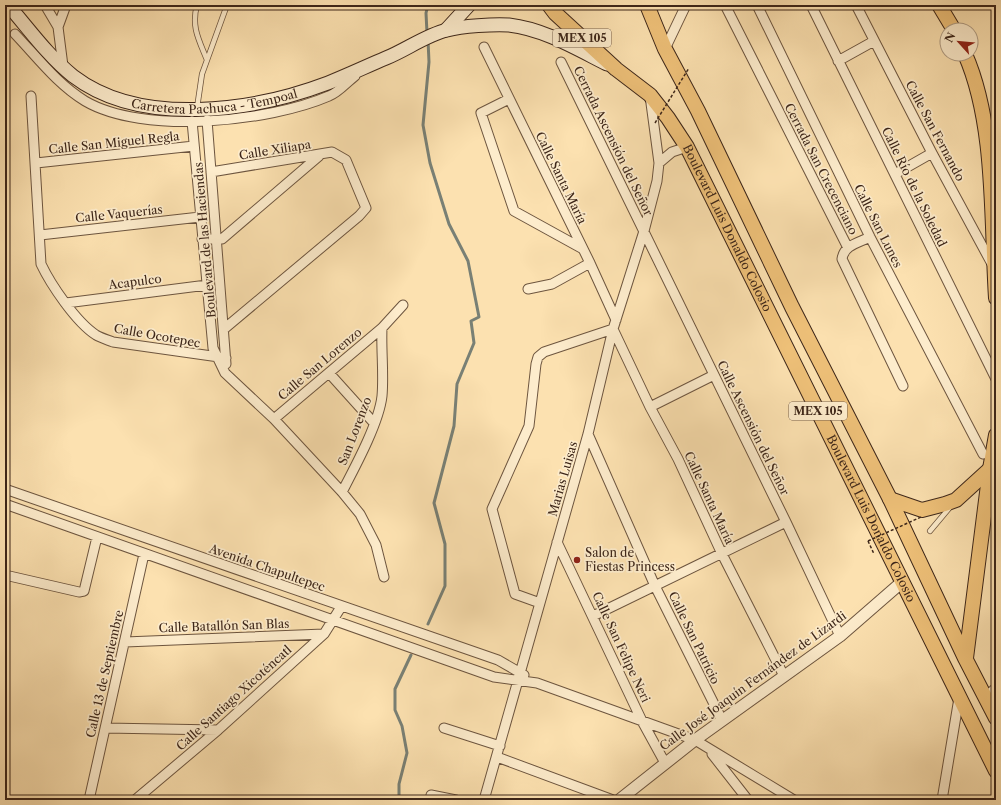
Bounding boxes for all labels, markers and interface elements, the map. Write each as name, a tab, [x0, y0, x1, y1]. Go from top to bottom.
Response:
north arrow	[939, 22, 979, 62]
road number: MEX 105	[553, 29, 611, 47]
text: N	[942, 30, 959, 45]
street label: Cerrada Ascensión del Señor	[571, 64, 656, 218]
street label: Calle San Fernando	[903, 78, 968, 184]
street label: Carretera Pachuca - Tempoal	[130, 86, 299, 117]
street label: Cerrada San Crecenciano	[782, 100, 861, 237]
street label: Calle Río de la Soledad	[879, 124, 950, 250]
street label: Calle San Miguel Regla	[48, 128, 181, 157]
street label: Calle Santa María	[533, 129, 591, 227]
street label: Calle Xiliapa	[238, 136, 313, 163]
street label: Boulevard Luis Donaldo Colosio	[680, 142, 775, 314]
street label: Boulevard de las Haciendas	[190, 162, 219, 318]
street label: Calle San Lunes	[851, 182, 906, 270]
street label: Calle Vaquerías	[75, 201, 163, 226]
street label: Acapulco	[107, 271, 162, 292]
street label: Calle Ocotepec	[113, 321, 202, 351]
street label: Calle San Lorenzo	[275, 324, 365, 403]
street label: Calle Ascensión del Señor	[714, 358, 793, 498]
street label: San Lorenzo	[335, 394, 374, 467]
road number: MEX 105	[789, 402, 847, 420]
street label: Boulevard Luis Donaldo Colosio	[824, 432, 919, 604]
street label: Marias Luisas	[545, 440, 580, 518]
street label: Calle Santa María	[681, 449, 738, 547]
street label: Avenida Chapultepec	[206, 540, 327, 594]
place label: Salon de Fiestas Princess	[585, 545, 675, 574]
marker: Salon de Fiestas Princess	[572, 555, 582, 565]
street label: Calle San Felipe Neri	[589, 589, 654, 705]
street label: Calle San Patricio	[666, 589, 723, 687]
street label: Calle 13 de Septiembre	[83, 608, 127, 739]
street label: Calle José Joaquín Fernández de Lizardi	[656, 608, 849, 753]
street label: Calle Batallón San Blas	[158, 616, 290, 635]
street label: Calle Santiago Xicoténcatl	[173, 642, 295, 753]

